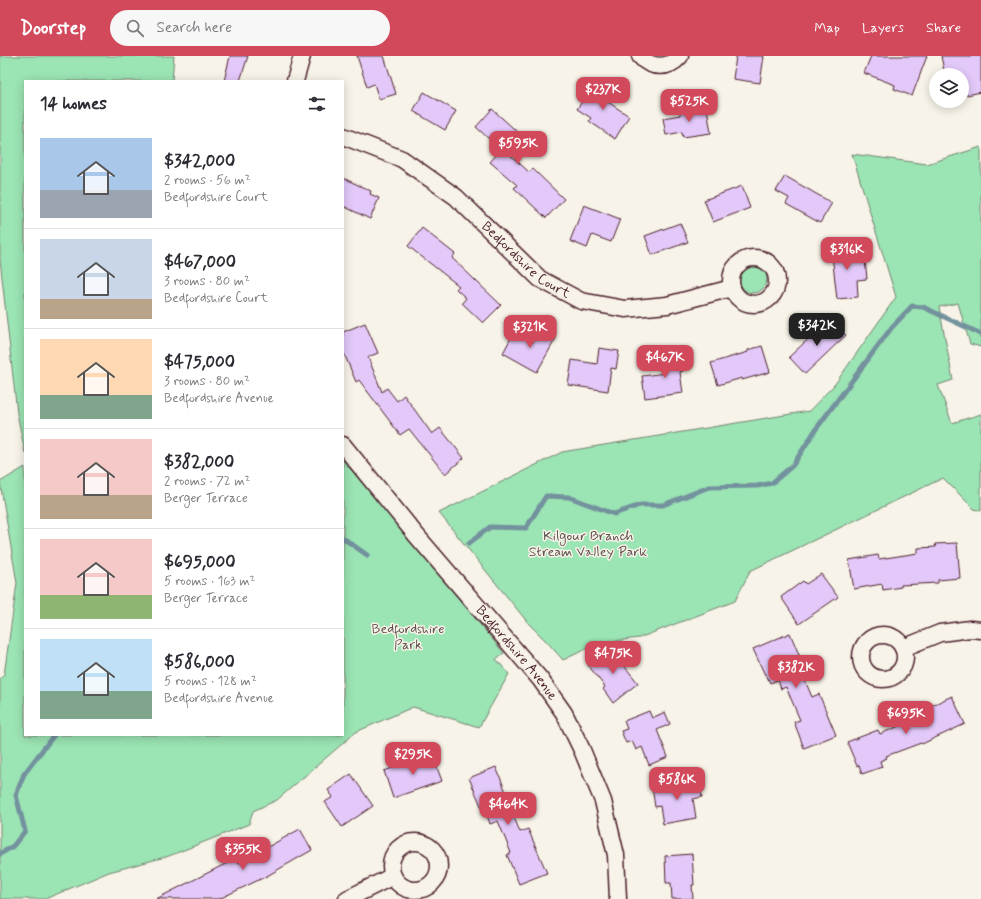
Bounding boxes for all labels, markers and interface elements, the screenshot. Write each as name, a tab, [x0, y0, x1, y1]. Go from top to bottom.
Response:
search box	[110, 10, 390, 46]
text: Doorstep	[20, 16, 86, 41]
icon: search	[124, 17, 146, 39]
text: Search here	[156, 18, 232, 38]
text: Map	[814, 19, 840, 37]
text: Layers	[862, 19, 904, 37]
text: Share	[926, 19, 961, 37]
map controls	[929, 68, 969, 108]
button: layers	[929, 68, 969, 108]
pin: $237K	[575, 77, 631, 111]
text: $237K	[585, 81, 621, 98]
pin: $525K	[661, 89, 717, 123]
text: 14 homes	[40, 93, 107, 115]
icon: filters	[306, 93, 328, 115]
text: $525K	[670, 93, 708, 110]
pin: $595K	[490, 131, 546, 165]
text: $595K	[498, 135, 538, 152]
text: $342,000	[164, 150, 235, 172]
icon: home	[72, 154, 120, 202]
text: 2 rooms · 56 m²	[164, 172, 251, 189]
text: Bedfordshire Court	[164, 189, 268, 206]
street label: Bedfordshire Court	[477, 218, 574, 303]
pin: $316K	[819, 237, 875, 271]
text: $316K	[830, 241, 864, 258]
text: $467,000	[164, 251, 236, 273]
icon: home	[72, 255, 120, 303]
text: 3 rooms · 80 m²	[164, 273, 250, 290]
text: Bedfordshire Court	[164, 290, 268, 307]
pin: $342K	[789, 313, 845, 347]
pin: $321K	[502, 315, 558, 349]
text: $342K	[798, 317, 836, 334]
text: $321K	[513, 319, 547, 336]
pin: $467K	[637, 345, 693, 379]
text: $467K	[646, 349, 684, 366]
text: $475,000	[164, 351, 235, 373]
icon: home	[72, 355, 120, 403]
text: 3 rooms · 80 m²	[164, 373, 250, 390]
text: Bedfordshire Avenue	[164, 390, 274, 407]
text: $382,000	[164, 451, 234, 473]
icon: home	[72, 455, 120, 503]
text: 2 rooms · 72 m²	[164, 473, 250, 490]
text: Berger Terrace	[164, 490, 248, 507]
park label: Kilgour Branch Stream Valley Park	[529, 527, 647, 561]
text: $695,000	[164, 551, 235, 573]
icon: home	[72, 555, 120, 603]
text: 5 rooms · 163 m²	[164, 573, 255, 590]
text: Berger Terrace	[164, 590, 248, 607]
street label: Bedfordshire Avenue	[472, 602, 562, 704]
park label: Bedfordshire Park	[372, 620, 444, 654]
pin: $475K	[585, 641, 641, 675]
text: $475K	[594, 645, 632, 662]
text: $586,000	[164, 651, 235, 673]
icon: home	[72, 655, 120, 703]
pin: $382K	[768, 655, 824, 689]
text: $382K	[777, 659, 815, 676]
text: 5 rooms · 128 m²	[164, 673, 257, 690]
text: Bedfordshire Avenue	[164, 690, 274, 707]
pin: $695K	[878, 701, 934, 735]
text: $695K	[887, 705, 925, 722]
pin: $295K	[385, 742, 441, 776]
text: $295K	[394, 746, 432, 763]
pin: $586K	[649, 767, 705, 801]
text: $586K	[658, 771, 696, 788]
pin: $464K	[480, 792, 536, 826]
text: $464K	[488, 796, 528, 813]
pin: $355K	[215, 837, 271, 871]
text: $355K	[225, 841, 261, 858]

